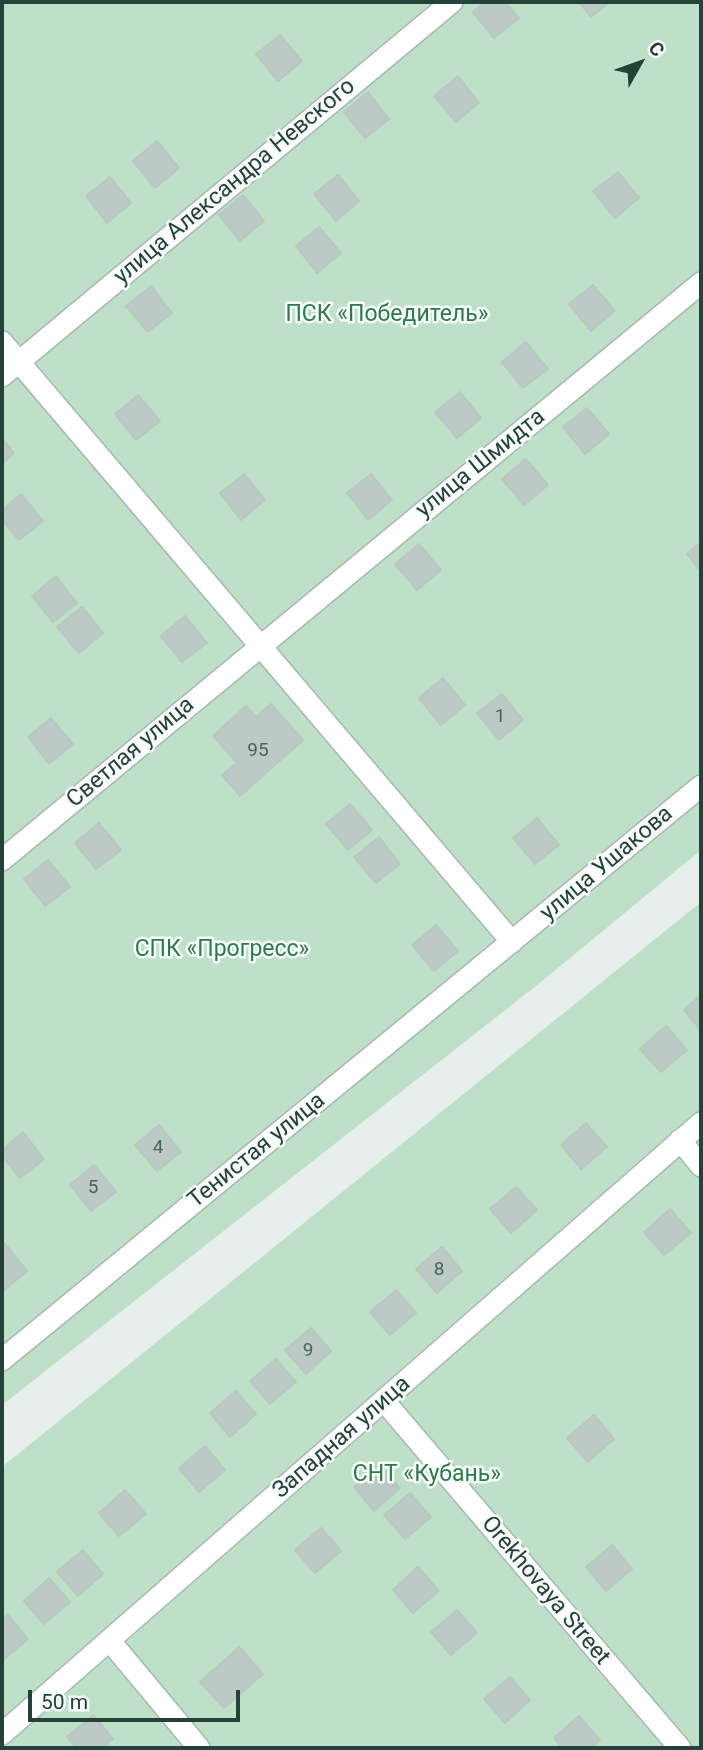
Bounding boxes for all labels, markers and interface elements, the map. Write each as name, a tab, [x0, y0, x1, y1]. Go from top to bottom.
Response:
north arrow	[605, 28, 675, 98]
text: С	[644, 37, 669, 61]
street label: улица Александра Невского	[109, 73, 361, 291]
park label: ПСК «Победитель»	[285, 301, 489, 329]
street label: улица Шмидта	[411, 404, 551, 524]
street label: Светлая улица	[62, 692, 200, 814]
house number: 1	[495, 706, 505, 728]
house number: 95	[247, 740, 269, 762]
street label: улица Ушакова	[535, 801, 679, 927]
park label: СПК «Прогресс»	[135, 936, 309, 964]
street label: Тенистая улица	[183, 1087, 331, 1215]
house number: 4	[153, 1137, 163, 1159]
house number: 5	[88, 1177, 98, 1199]
house number: 8	[434, 1259, 444, 1281]
house number: 9	[303, 1340, 313, 1362]
street label: Западная улица	[268, 1371, 416, 1505]
park label: СНТ «Кубань»	[353, 1461, 501, 1489]
street label: Orekhovaya Street	[475, 1511, 615, 1671]
scale bar	[32, 1676, 243, 1720]
text: 50 m	[41, 1690, 88, 1714]

